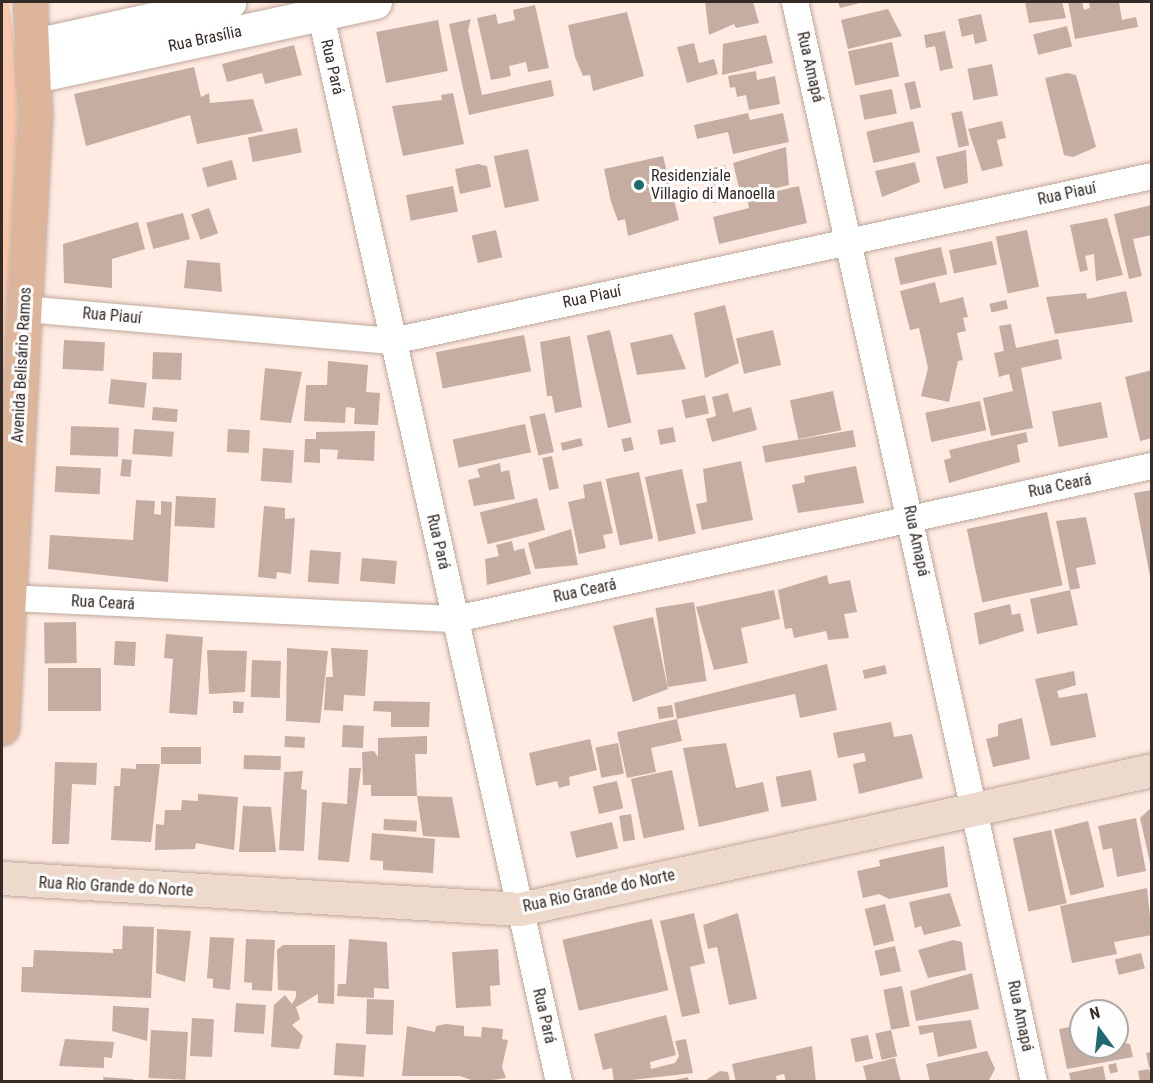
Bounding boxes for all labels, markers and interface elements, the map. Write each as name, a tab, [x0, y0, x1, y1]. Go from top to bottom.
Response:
street label: Rua Brasília	[167, 22, 243, 56]
street label: Rua Amapá	[793, 30, 827, 104]
street label: Rua Pará	[316, 37, 348, 97]
place label: Residenziale Villagio di Manoella	[651, 166, 775, 204]
marker: Residenziale Villagio di Manoella	[632, 178, 646, 192]
street label: Rua Piauí	[1036, 178, 1098, 210]
street label: Rua Piauí	[561, 281, 623, 313]
street label: Avenida Belisário Ramos	[8, 287, 36, 443]
street label: Rua Piauí	[82, 304, 142, 328]
street label: Rua Ceará	[1027, 470, 1093, 502]
street label: Rua Amapá	[899, 504, 933, 578]
street label: Rua Pará	[422, 512, 454, 572]
street label: Rua Ceará	[552, 575, 618, 607]
street label: Rua Ceará	[71, 592, 135, 614]
street label: Rua Rio Grande do Norte	[521, 865, 677, 917]
street label: Rua Rio Grande do Norte	[38, 873, 194, 901]
street label: Rua Amapá	[1003, 979, 1037, 1053]
street label: Rua Pará	[528, 986, 560, 1046]
north arrow	[1069, 999, 1129, 1059]
text: N	[1088, 1003, 1102, 1024]

